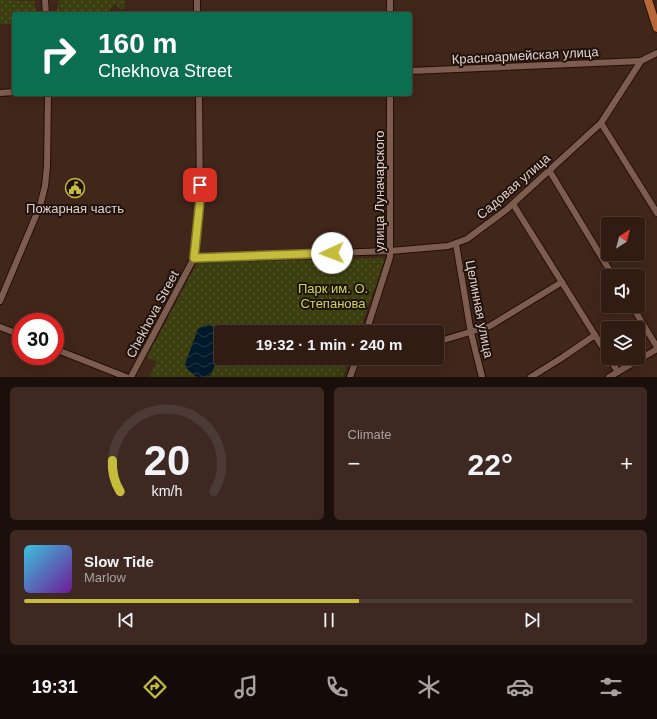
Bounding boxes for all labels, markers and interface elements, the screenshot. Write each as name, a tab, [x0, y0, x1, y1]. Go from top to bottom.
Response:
icon: right	[32, 28, 84, 80]
text: 160 m	[98, 28, 177, 59]
street label: Красноармейская улица	[451, 44, 600, 67]
text: Chekhova Street	[98, 61, 232, 81]
street label: улица Луначарского	[372, 130, 387, 252]
street label: Садовая улица	[474, 150, 554, 222]
pin	[183, 168, 217, 202]
icon: arrive	[189, 174, 211, 196]
public building icon: Пожарная часть	[64, 177, 86, 199]
place label: Пожарная часть	[26, 201, 124, 216]
north arrow	[601, 217, 645, 261]
map controls	[601, 217, 645, 365]
position arrow	[311, 232, 353, 274]
street label: Целинная улица	[463, 259, 496, 360]
street label: Chekhova Street	[123, 268, 182, 361]
button: sound	[601, 269, 645, 313]
park label: Парк им. О. Степанова	[298, 281, 368, 311]
speed limit sign: 30	[12, 313, 64, 365]
button: layers	[601, 321, 645, 365]
text: 19:32 · 1 min · 240 m	[256, 336, 402, 353]
text: Climate	[348, 427, 392, 442]
text: 20	[144, 436, 190, 483]
text: 22°	[468, 448, 513, 481]
text: −	[348, 451, 360, 476]
text: +	[620, 451, 633, 476]
text: km/h	[151, 482, 182, 498]
text: Slow Tide	[84, 553, 154, 570]
text: Marlow	[84, 570, 126, 585]
icon: previous	[115, 609, 137, 631]
icon: pause	[318, 609, 340, 631]
icon: next	[521, 609, 543, 631]
icon: directions	[141, 673, 169, 701]
icon: music	[232, 673, 260, 701]
icon: phone	[323, 673, 351, 701]
icon: climate	[415, 673, 443, 701]
icon: car	[506, 673, 534, 701]
icon: filters	[597, 673, 625, 701]
text: 19:31	[32, 677, 78, 697]

